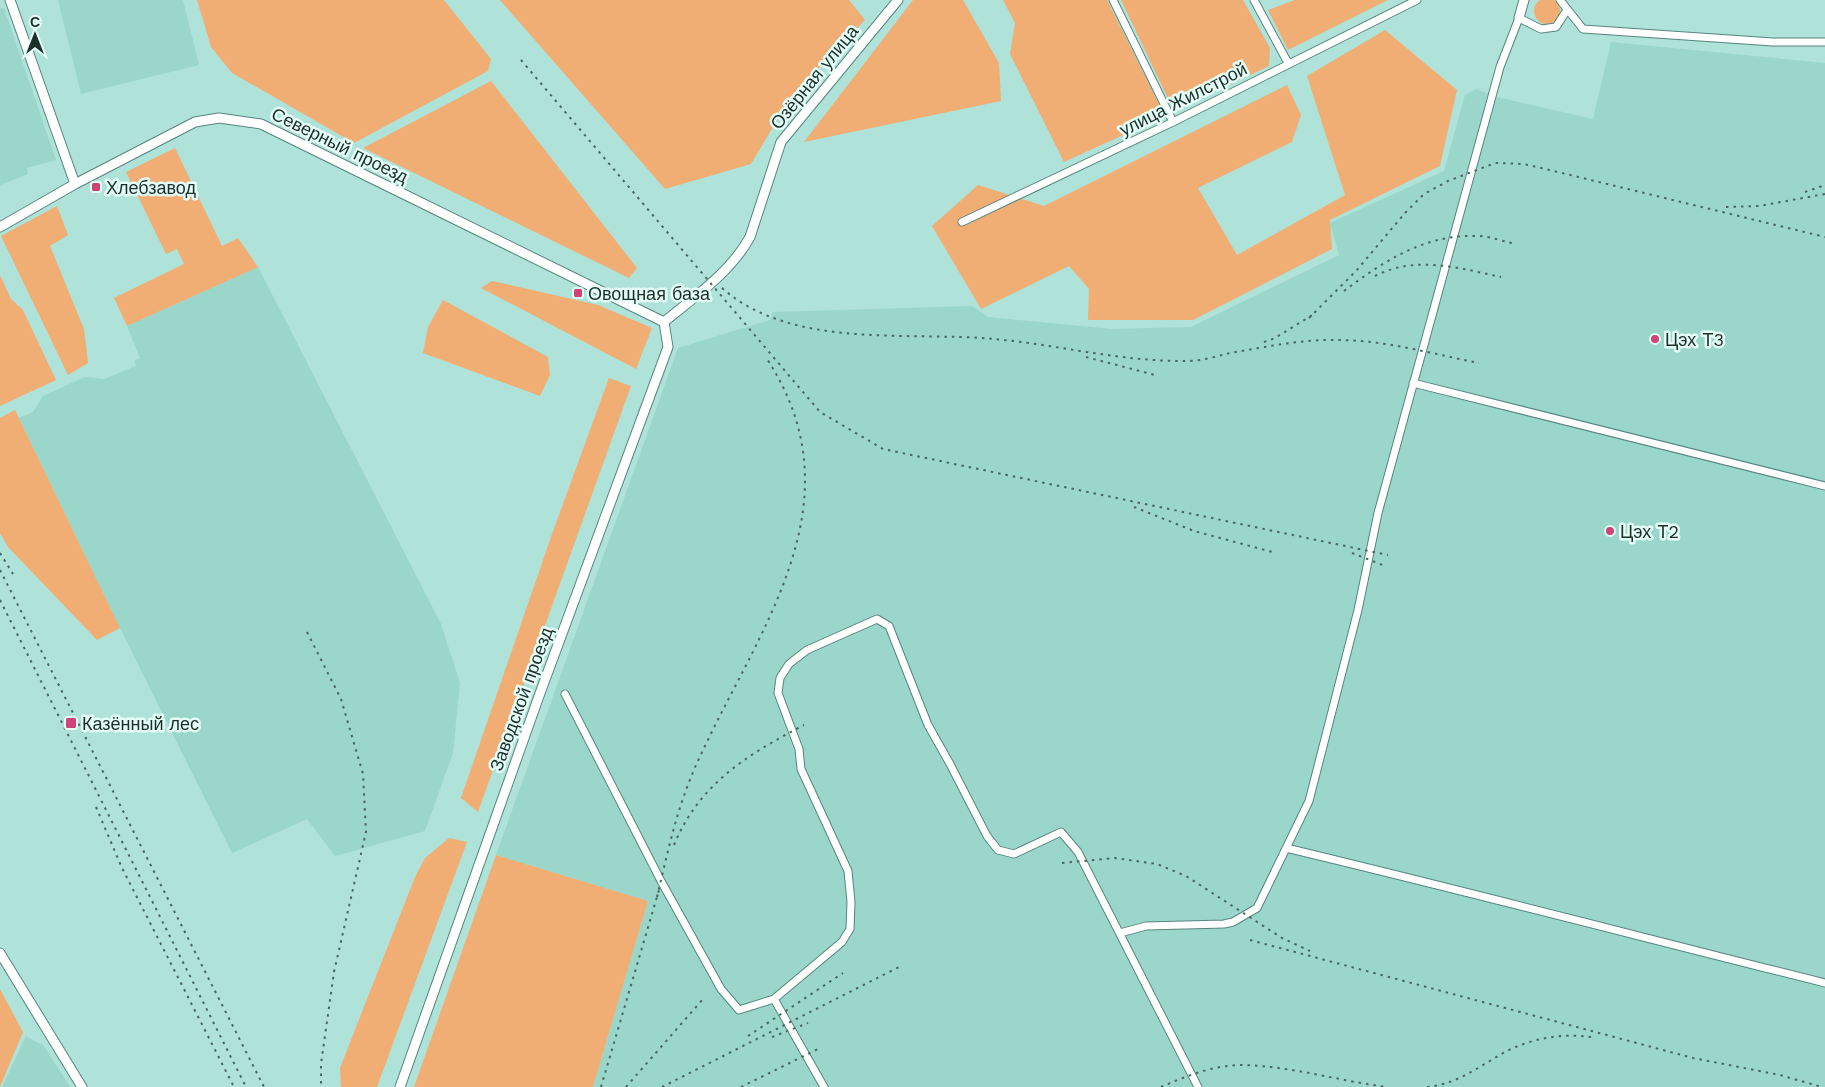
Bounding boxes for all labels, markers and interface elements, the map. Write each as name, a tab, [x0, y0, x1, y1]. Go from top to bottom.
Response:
north arrow	[10, 10, 60, 60]
text: С	[30, 14, 40, 30]
street label: Озёрная улица	[766, 20, 863, 133]
street label: улица Жилстрой	[1116, 58, 1250, 140]
street label: Северный проезд	[268, 103, 412, 187]
place label: Хлебзавод	[106, 177, 196, 198]
marker: Хлебзавод	[90, 181, 102, 193]
place label: Овощная база	[588, 283, 711, 304]
marker: Овощная база	[572, 287, 584, 299]
place label: Цэх Т3	[1665, 329, 1724, 350]
marker: Цэх Т3	[1649, 333, 1661, 345]
place label: Цэх Т2	[1620, 521, 1679, 542]
marker: Цэх Т2	[1604, 525, 1616, 537]
street label: Заводской проезд	[485, 624, 557, 774]
place label: Казённый лес	[82, 713, 199, 734]
marker: Казённый лес	[64, 716, 78, 730]

